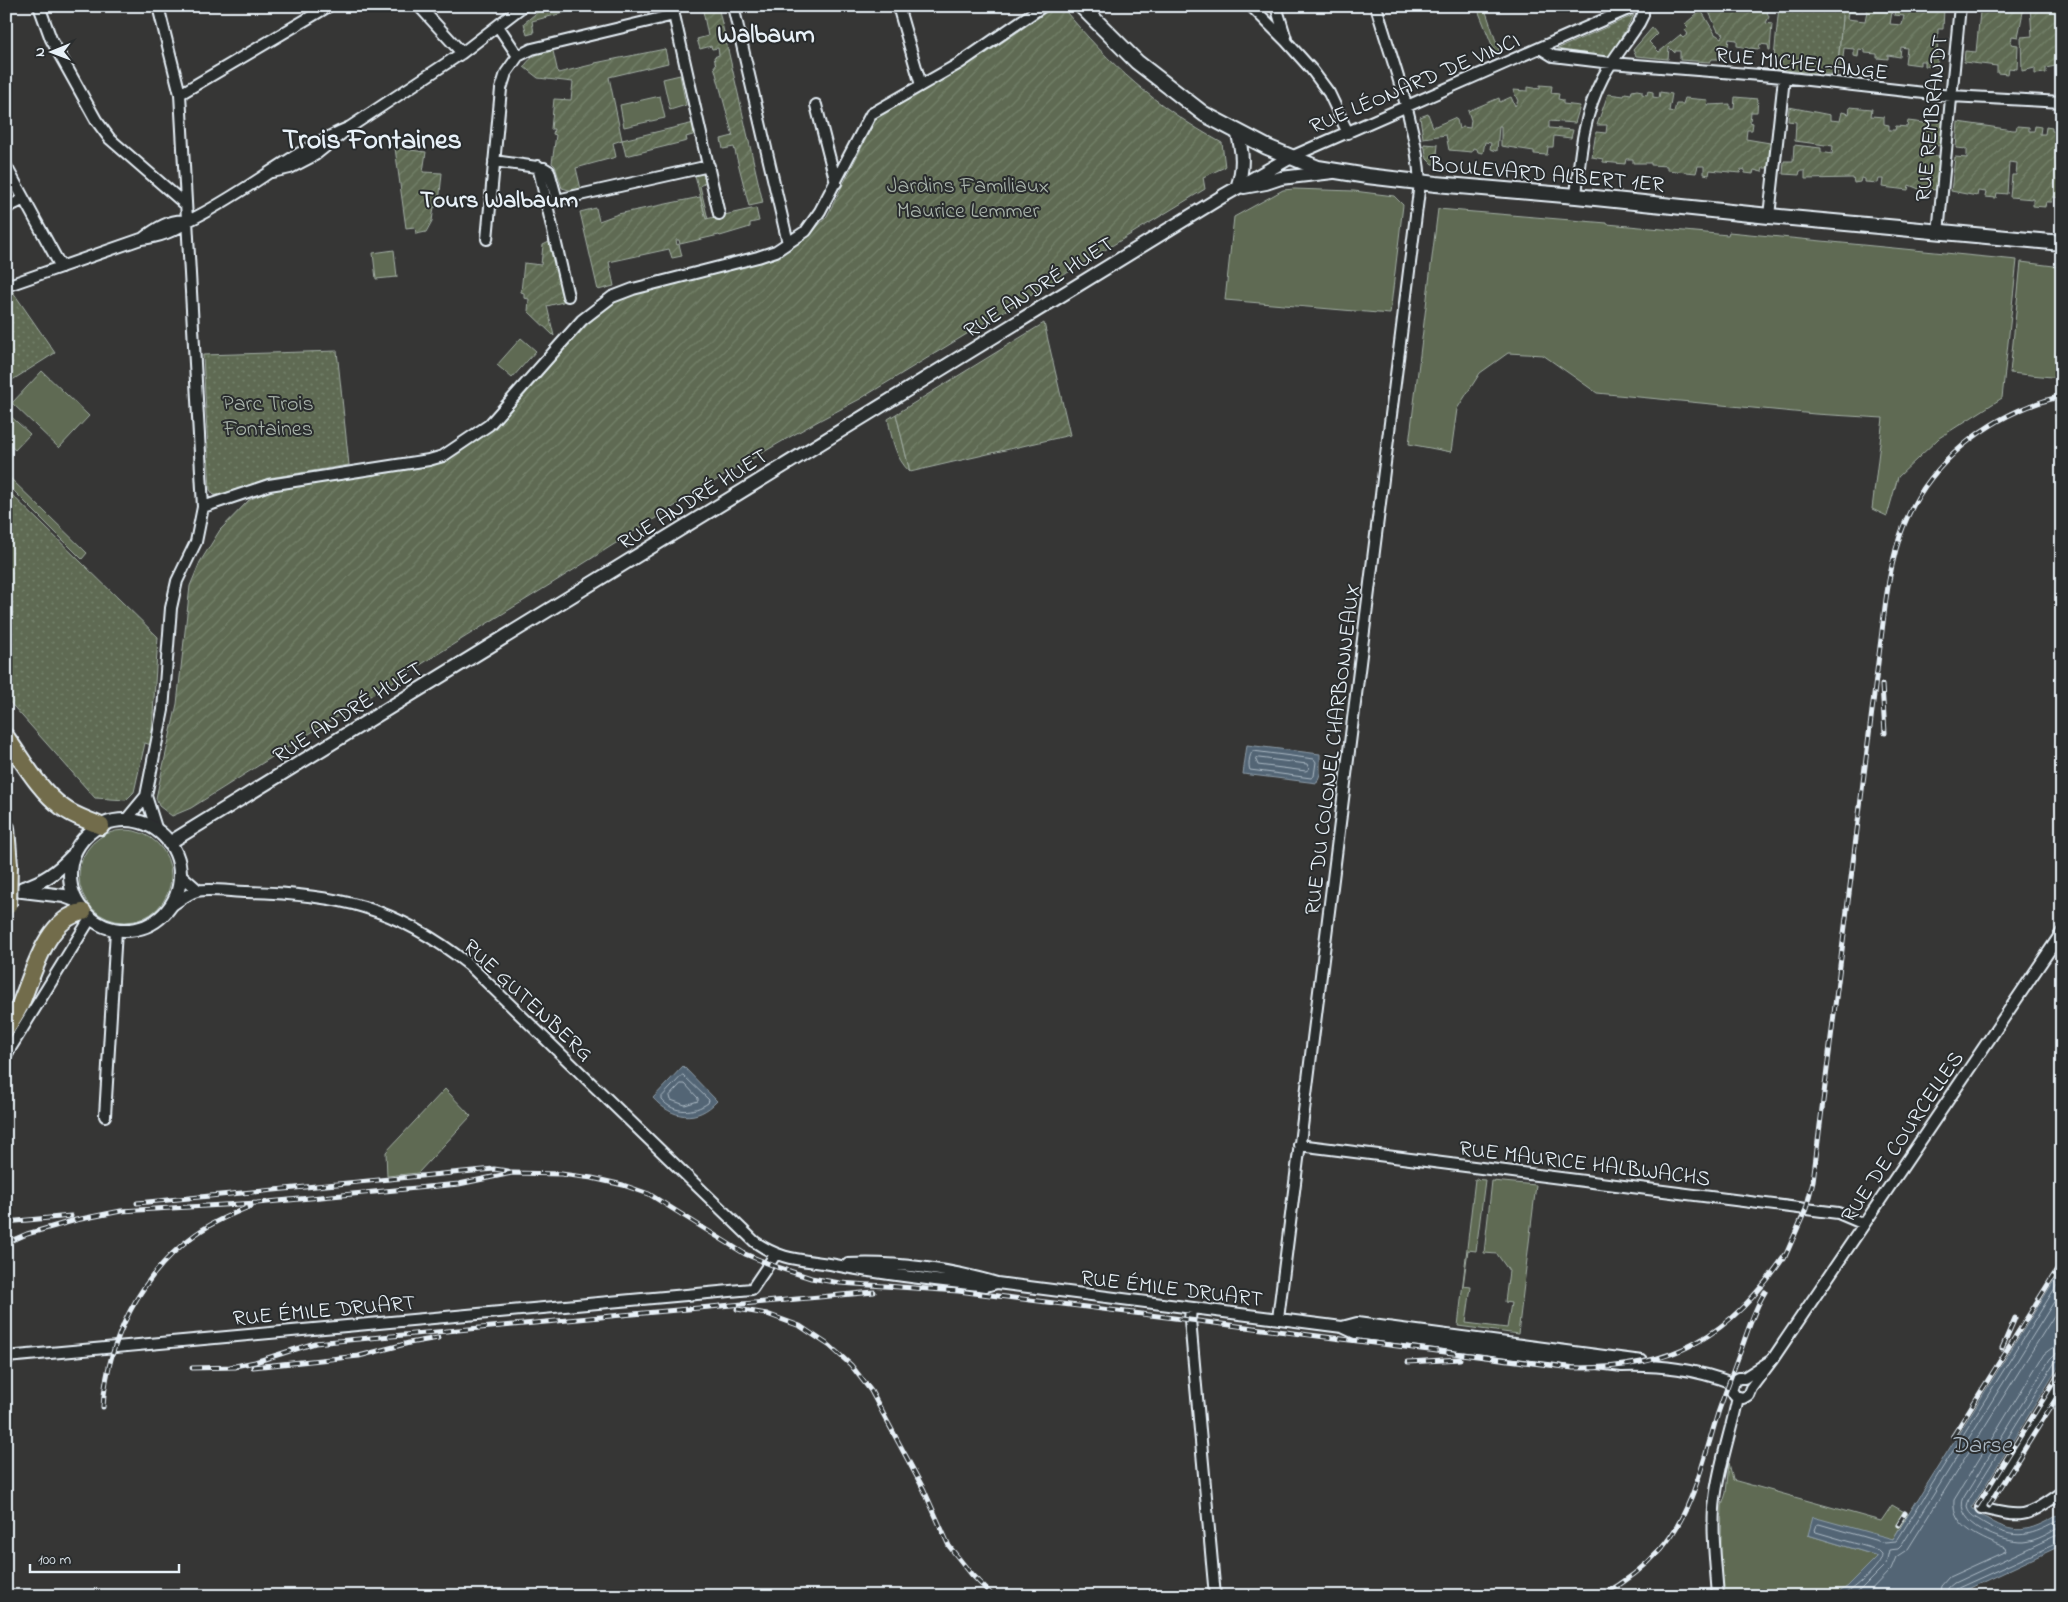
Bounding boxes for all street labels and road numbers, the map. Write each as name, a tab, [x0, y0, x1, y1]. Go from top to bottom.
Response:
street label: RUE LÉONARD DE VINCI	[1305, 26, 1525, 144]
street label: RUE REMBRANDT	[1908, 33, 1958, 203]
street label: RUE MICHEL-ANGE	[1714, 40, 1890, 90]
street label: BOULEVARD ALBERT 1ER	[1427, 150, 1666, 202]
street label: RUE ANDRÉ HUET	[958, 229, 1121, 348]
street label: RUE ANDRÉ HUET	[612, 441, 775, 560]
street label: RUE DU COLONEL CHARBONNEAUX	[1298, 581, 1370, 917]
street label: RUE ANDRÉ HUET	[267, 654, 430, 773]
street label: RUE GUTENBERG	[455, 932, 599, 1070]
street label: RUE DE COURCELLES	[1834, 1045, 1973, 1230]
street label: RUE MAURICE HALBWACHS	[1457, 1134, 1712, 1196]
street label: RUE ÉMILE DRUART	[1079, 1263, 1265, 1317]
street label: RUE ÉMILE DRUART	[232, 1288, 417, 1336]

